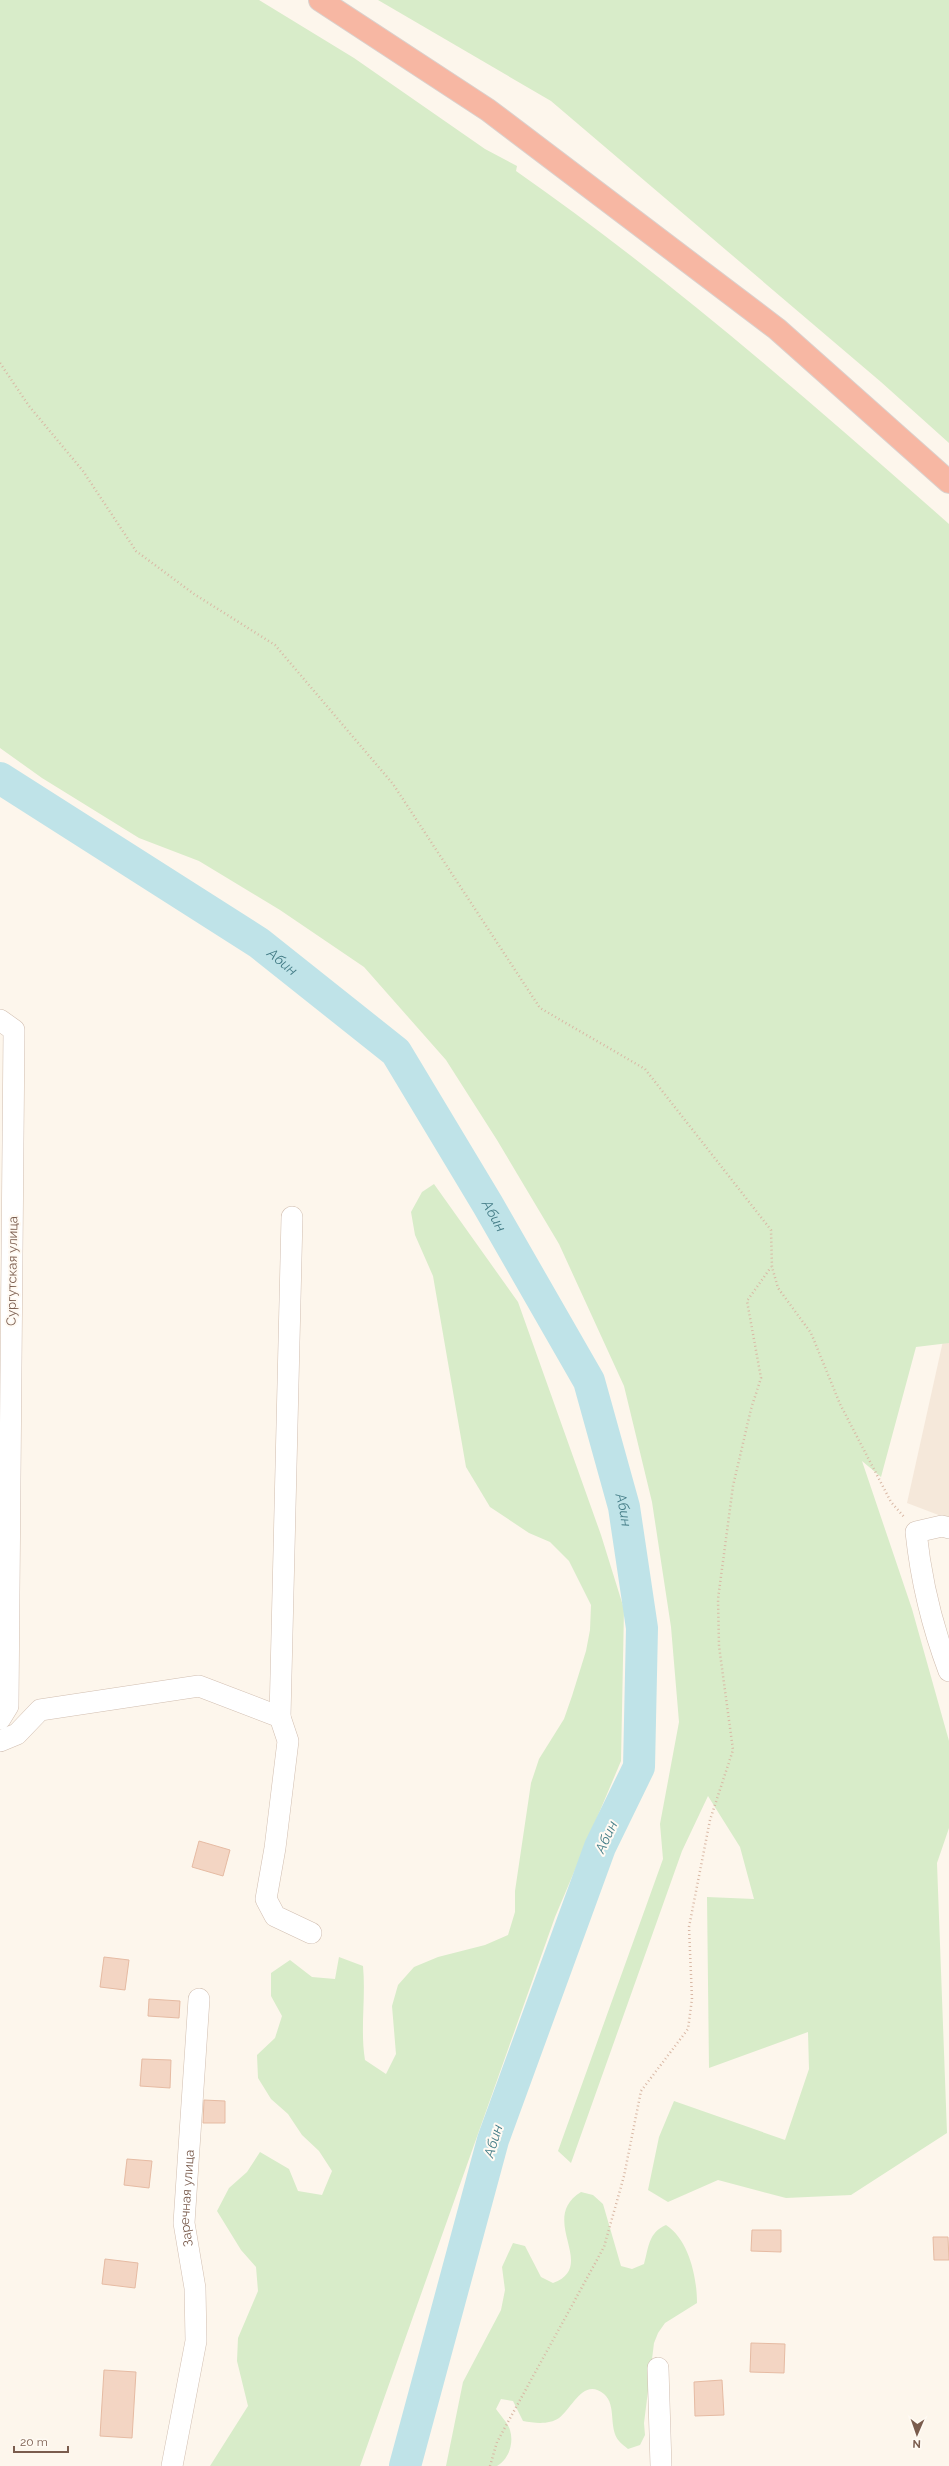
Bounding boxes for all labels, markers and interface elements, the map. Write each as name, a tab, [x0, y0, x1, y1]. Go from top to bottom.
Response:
water label: Абин	[264, 944, 301, 978]
water label: Абин	[478, 1196, 509, 1234]
street label: Сургутская улица	[4, 1216, 20, 1326]
water label: Абин	[612, 1490, 635, 1527]
water label: Абин	[591, 1818, 620, 1856]
water label: Абин	[480, 2123, 506, 2160]
street label: Заречная улица	[176, 2149, 196, 2248]
north arrow	[897, 2414, 937, 2454]
scale bar	[14, 2428, 68, 2454]
text: 20 m	[20, 2435, 48, 2449]
text: N	[912, 2437, 921, 2450]

